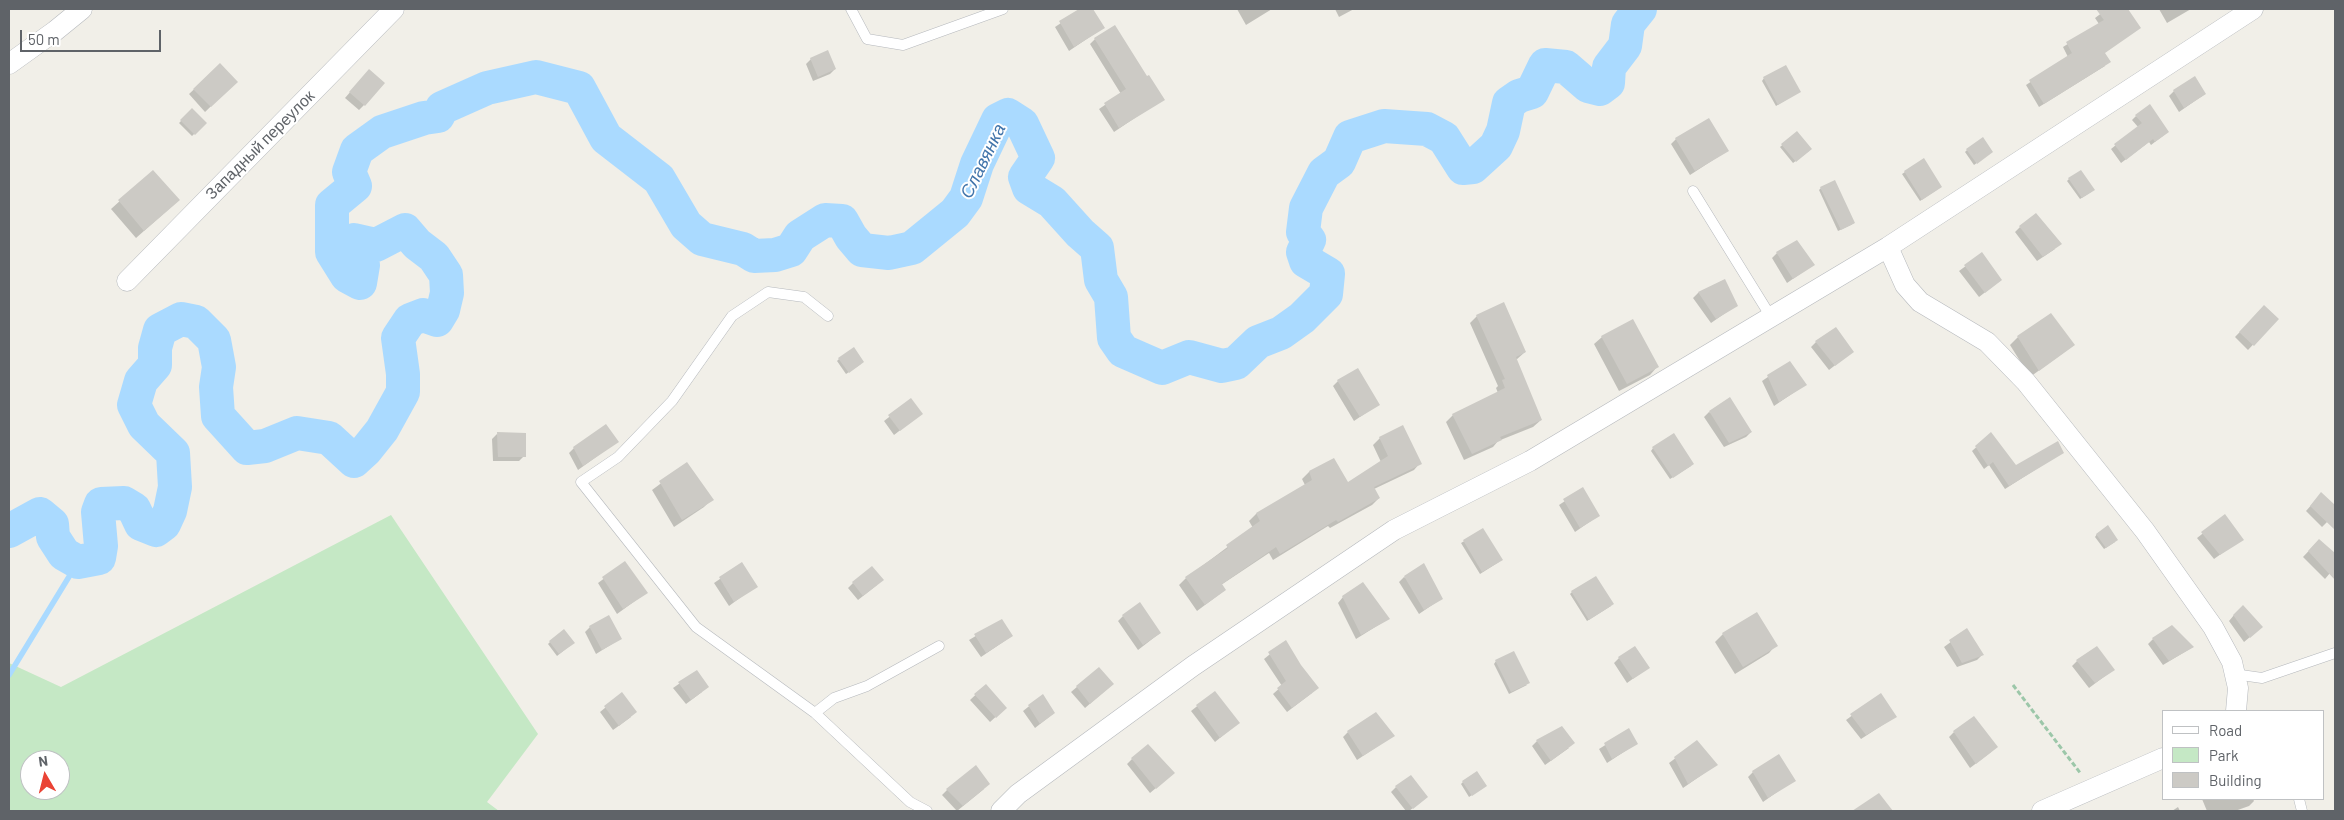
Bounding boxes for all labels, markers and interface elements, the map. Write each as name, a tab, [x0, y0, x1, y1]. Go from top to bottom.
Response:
scale bar	[22, 20, 164, 52]
text: 50 m	[28, 30, 60, 48]
street label: Западный переулок	[202, 87, 318, 203]
water label: Славянка	[956, 120, 1010, 202]
legend	[2162, 710, 2324, 800]
text: Road	[2209, 721, 2242, 739]
text: Park	[2209, 746, 2238, 764]
north arrow	[20, 750, 70, 800]
text: N	[37, 752, 49, 770]
text: Building	[2209, 771, 2262, 789]

